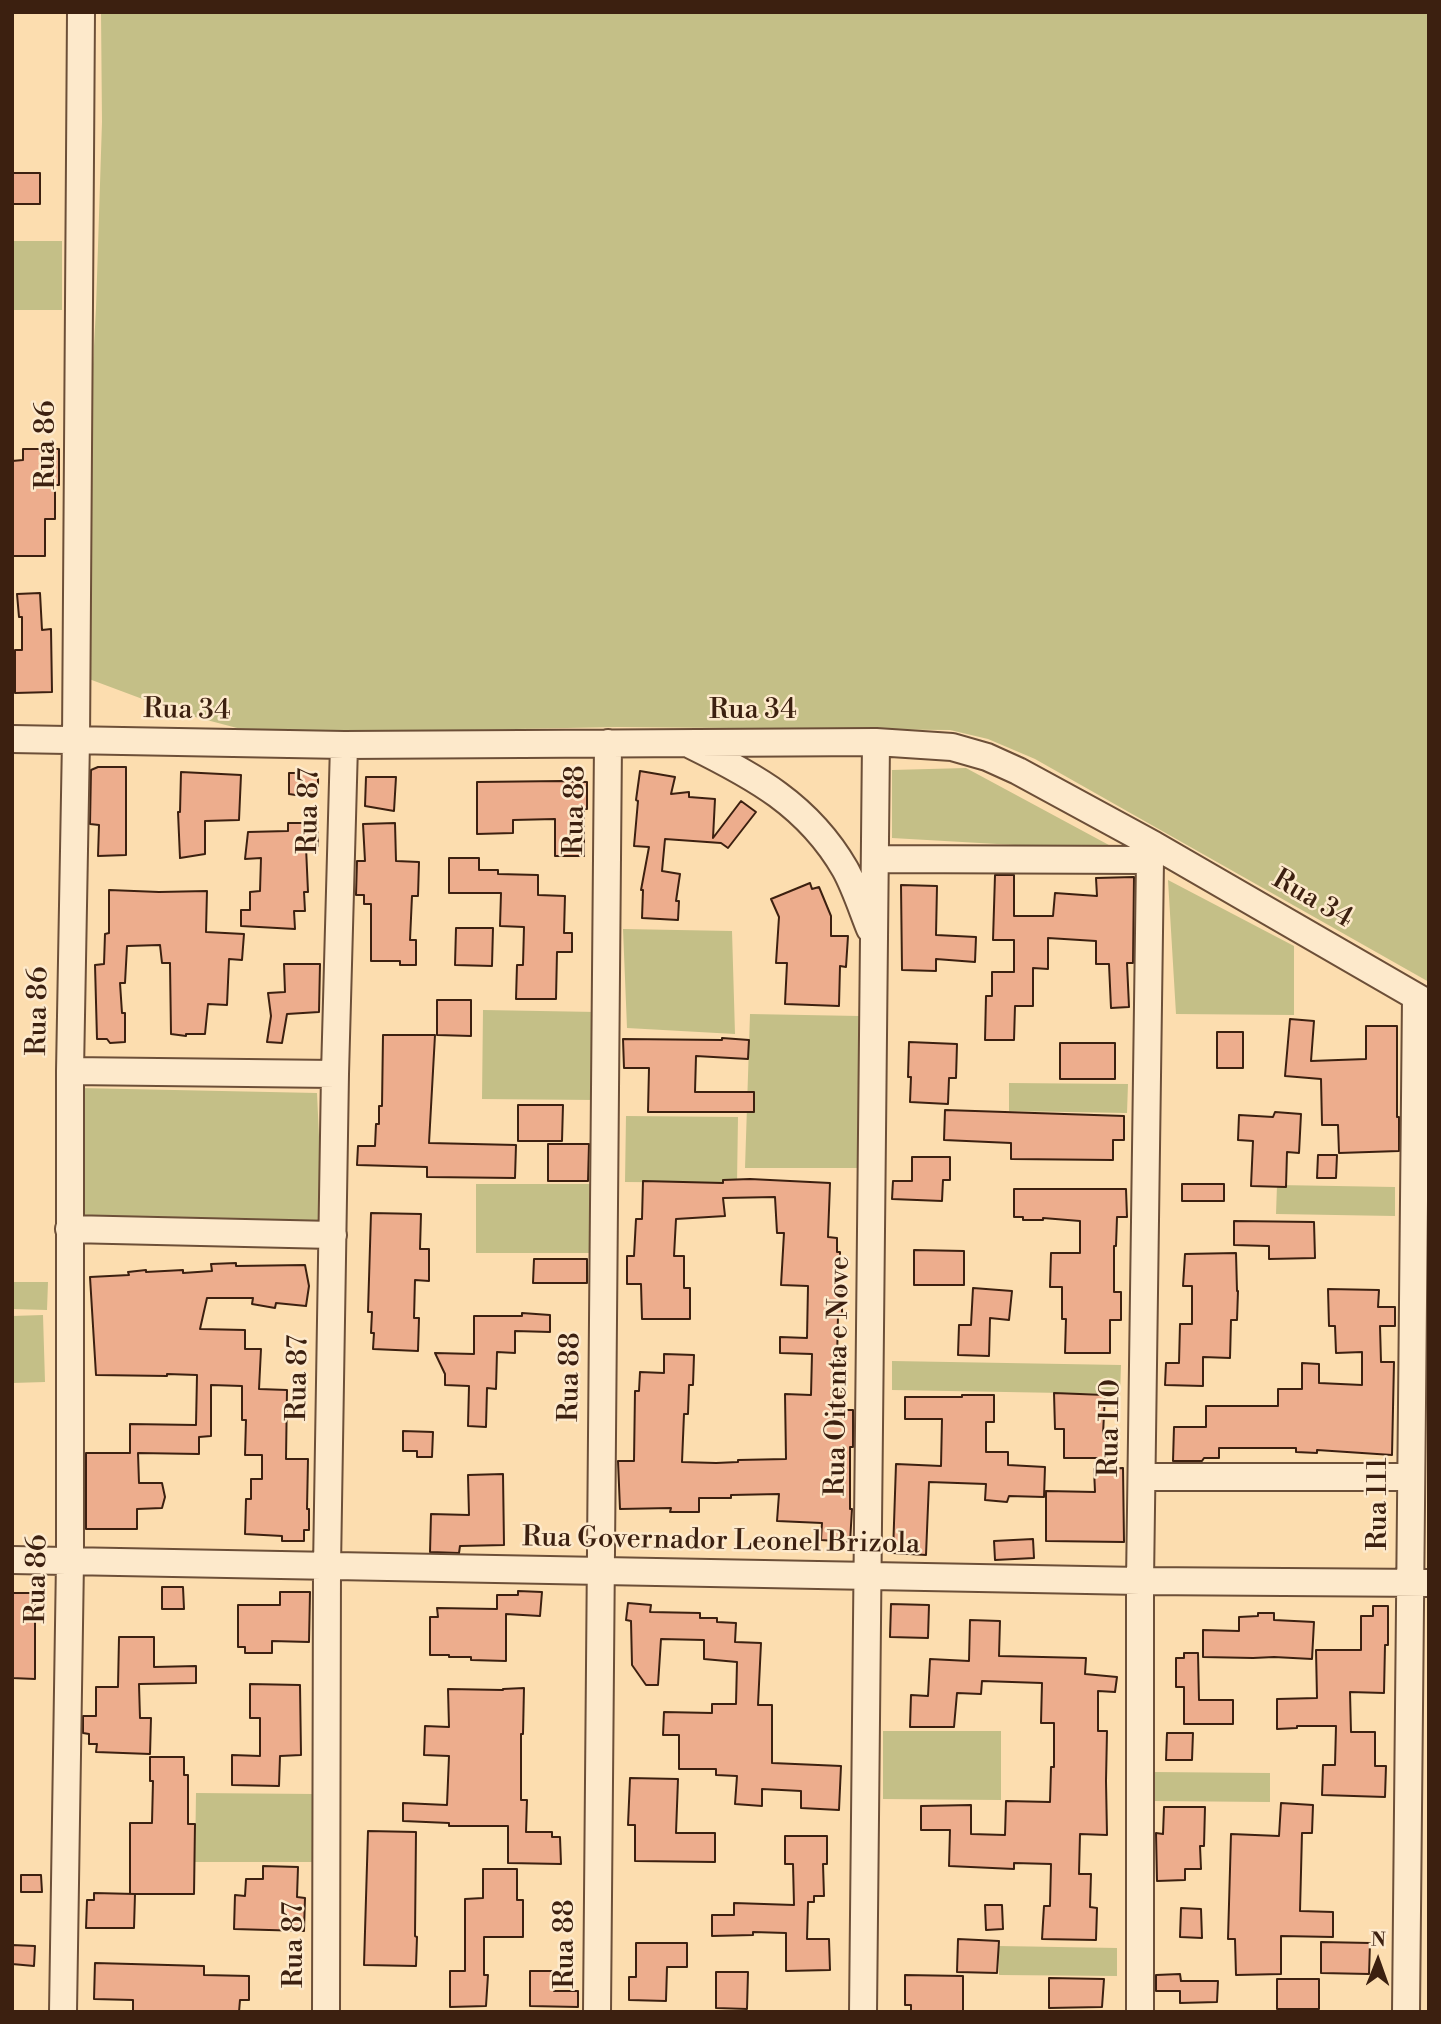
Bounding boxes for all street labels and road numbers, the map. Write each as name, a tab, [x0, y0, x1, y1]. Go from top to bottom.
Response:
street label: Rua 86	[30, 400, 64, 490]
street label: Rua 34	[143, 693, 231, 729]
street label: Rua 34	[709, 694, 797, 728]
street label: Rua 88	[558, 765, 594, 855]
street label: Rua 87	[292, 768, 328, 854]
street label: Rua 34	[1266, 863, 1358, 937]
street label: Rua 86	[21, 966, 57, 1056]
street label: Rua Oitenta e Nove	[820, 1256, 858, 1496]
street label: Rua 88	[553, 1332, 589, 1422]
street label: Rua 87	[281, 1335, 317, 1421]
street label: Rua 110	[1093, 1379, 1129, 1477]
street label: Rua 111	[1362, 1457, 1396, 1551]
street label: Rua Governador Leonel Brizola	[522, 1522, 920, 1562]
street label: Rua 86	[20, 1534, 56, 1624]
street label: Rua 88	[549, 1899, 583, 1989]
street label: Rua 87	[278, 1902, 312, 1988]

